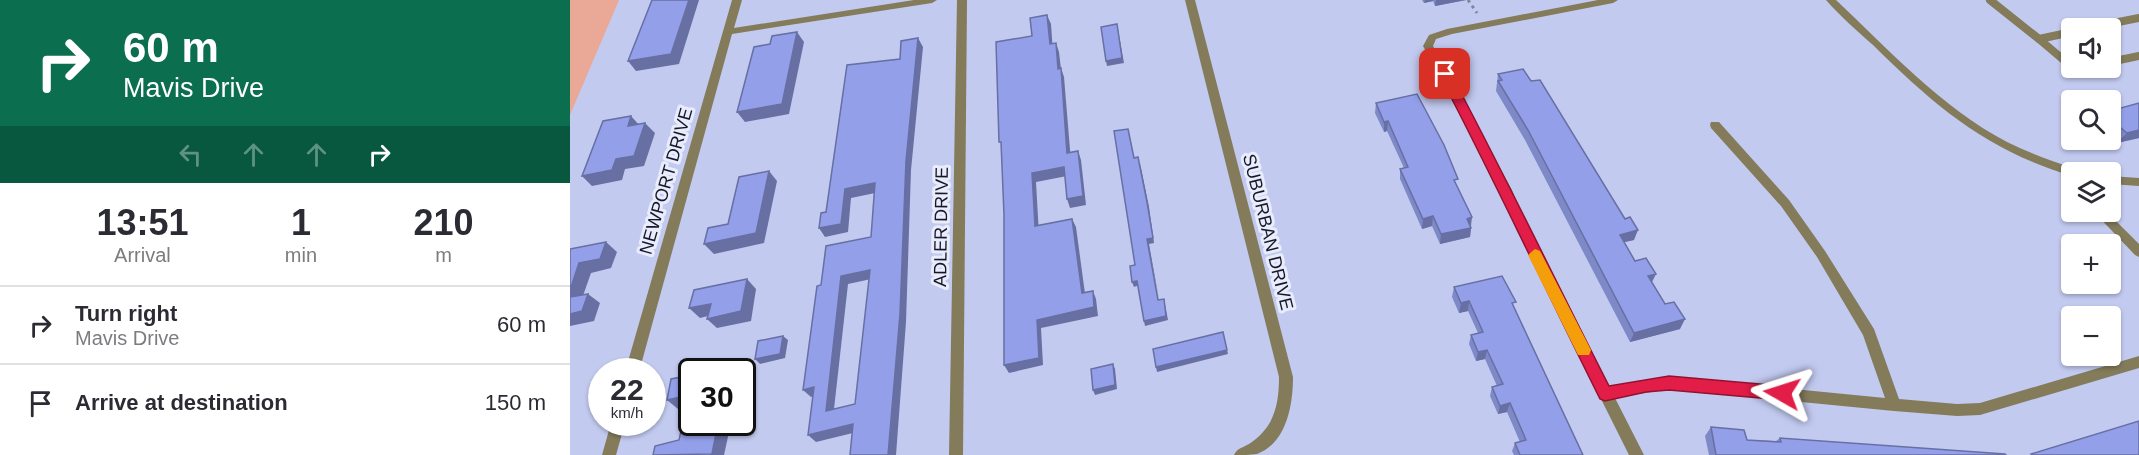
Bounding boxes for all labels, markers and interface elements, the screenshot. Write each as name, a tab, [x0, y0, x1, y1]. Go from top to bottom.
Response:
map controls	[2061, 18, 2121, 366]
button: sound	[2061, 18, 2121, 78]
icon: right	[24, 24, 102, 102]
text: 60 m	[123, 24, 219, 71]
pin	[1419, 48, 1470, 99]
icon: arrive	[1428, 57, 1461, 90]
text: Mavis Drive	[123, 73, 264, 103]
button: search	[2061, 90, 2121, 150]
street label: NEWPORT DRIVE	[636, 105, 696, 257]
icon: left	[174, 138, 207, 171]
icon: ahead	[237, 138, 270, 171]
icon: ahead	[300, 138, 333, 171]
icon: right	[363, 138, 396, 171]
street label: SUBURBAN DRIVE	[1239, 152, 1297, 312]
button: layers	[2061, 162, 2121, 222]
street label: ADLER DRIVE	[930, 167, 952, 287]
text: 13:51	[96, 202, 188, 243]
text: 1	[291, 202, 311, 243]
text: 210	[413, 202, 474, 243]
button: +	[2061, 234, 2121, 294]
text: Arrival	[114, 244, 171, 266]
text: min	[285, 244, 317, 266]
text: m	[435, 244, 452, 266]
text: Turn right	[75, 301, 177, 326]
button: −	[2061, 306, 2121, 366]
icon: right	[24, 309, 57, 342]
text: 60 m	[497, 312, 546, 337]
text: Mavis Drive	[75, 327, 179, 349]
speed limit sign: 30	[678, 358, 756, 436]
position arrow	[1750, 361, 1814, 425]
text: 22	[610, 373, 644, 406]
icon: arrive	[24, 387, 57, 420]
text: Arrive at destination	[75, 390, 288, 415]
text: 150 m	[485, 390, 546, 415]
text: km/h	[611, 404, 643, 421]

